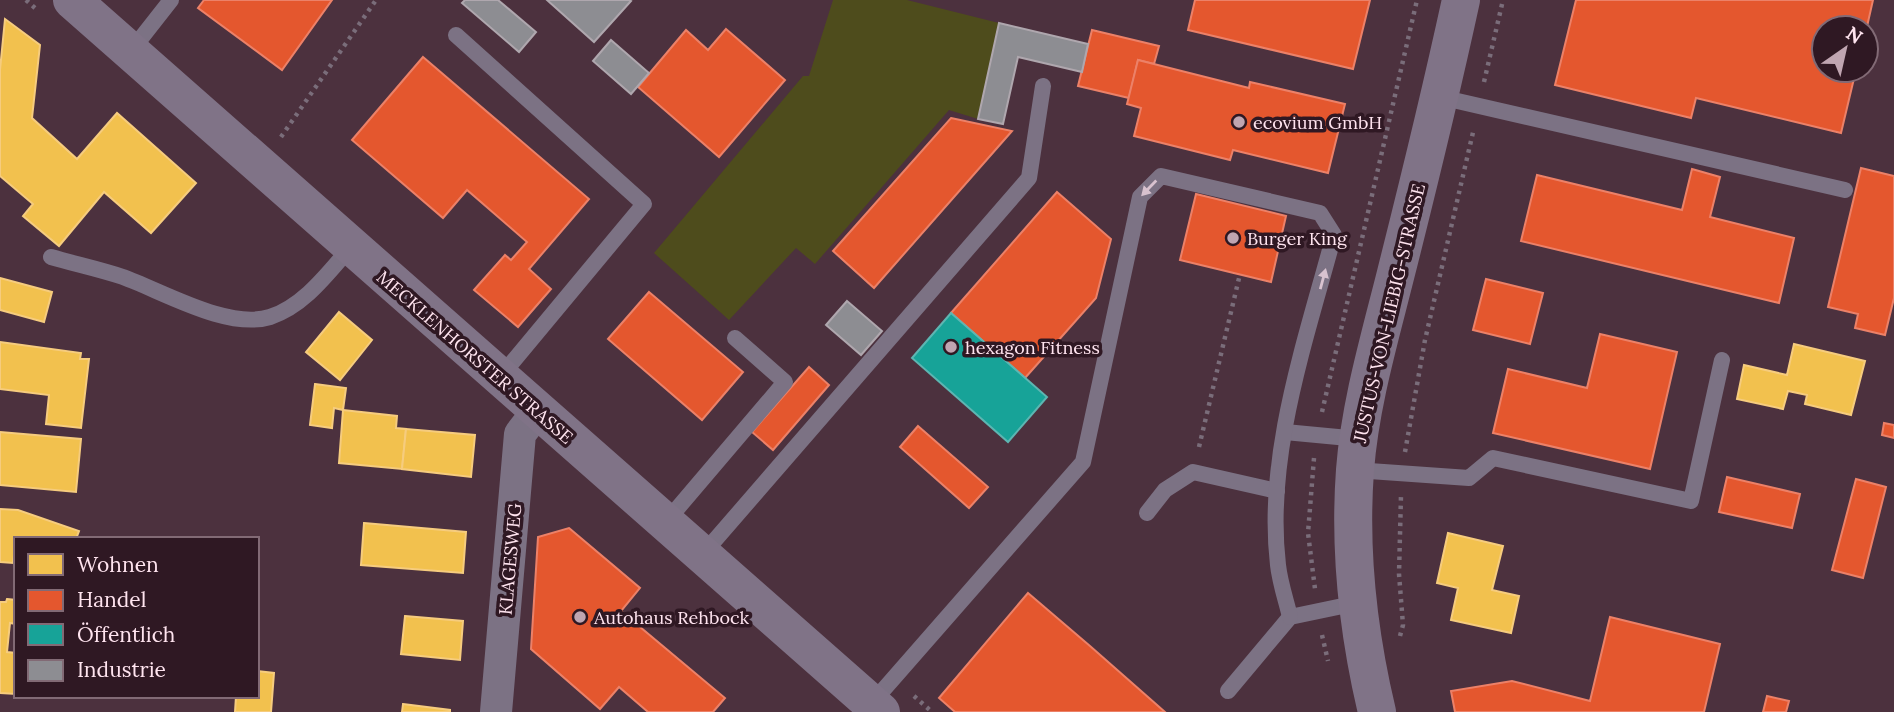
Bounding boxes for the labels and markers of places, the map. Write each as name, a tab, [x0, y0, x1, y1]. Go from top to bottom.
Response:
place label: ecovium GmbH	[1253, 111, 1382, 134]
marker: ecovium GmbH	[1231, 114, 1247, 130]
place label: Burger King	[1247, 227, 1348, 250]
marker: Burger King	[1225, 230, 1241, 246]
place label: hexagon Fitness	[965, 336, 1100, 359]
marker: hexagon Fitness	[943, 339, 959, 355]
place label: Autohaus Rehbock	[593, 606, 750, 629]
marker: Autohaus Rehbock	[572, 609, 588, 625]

